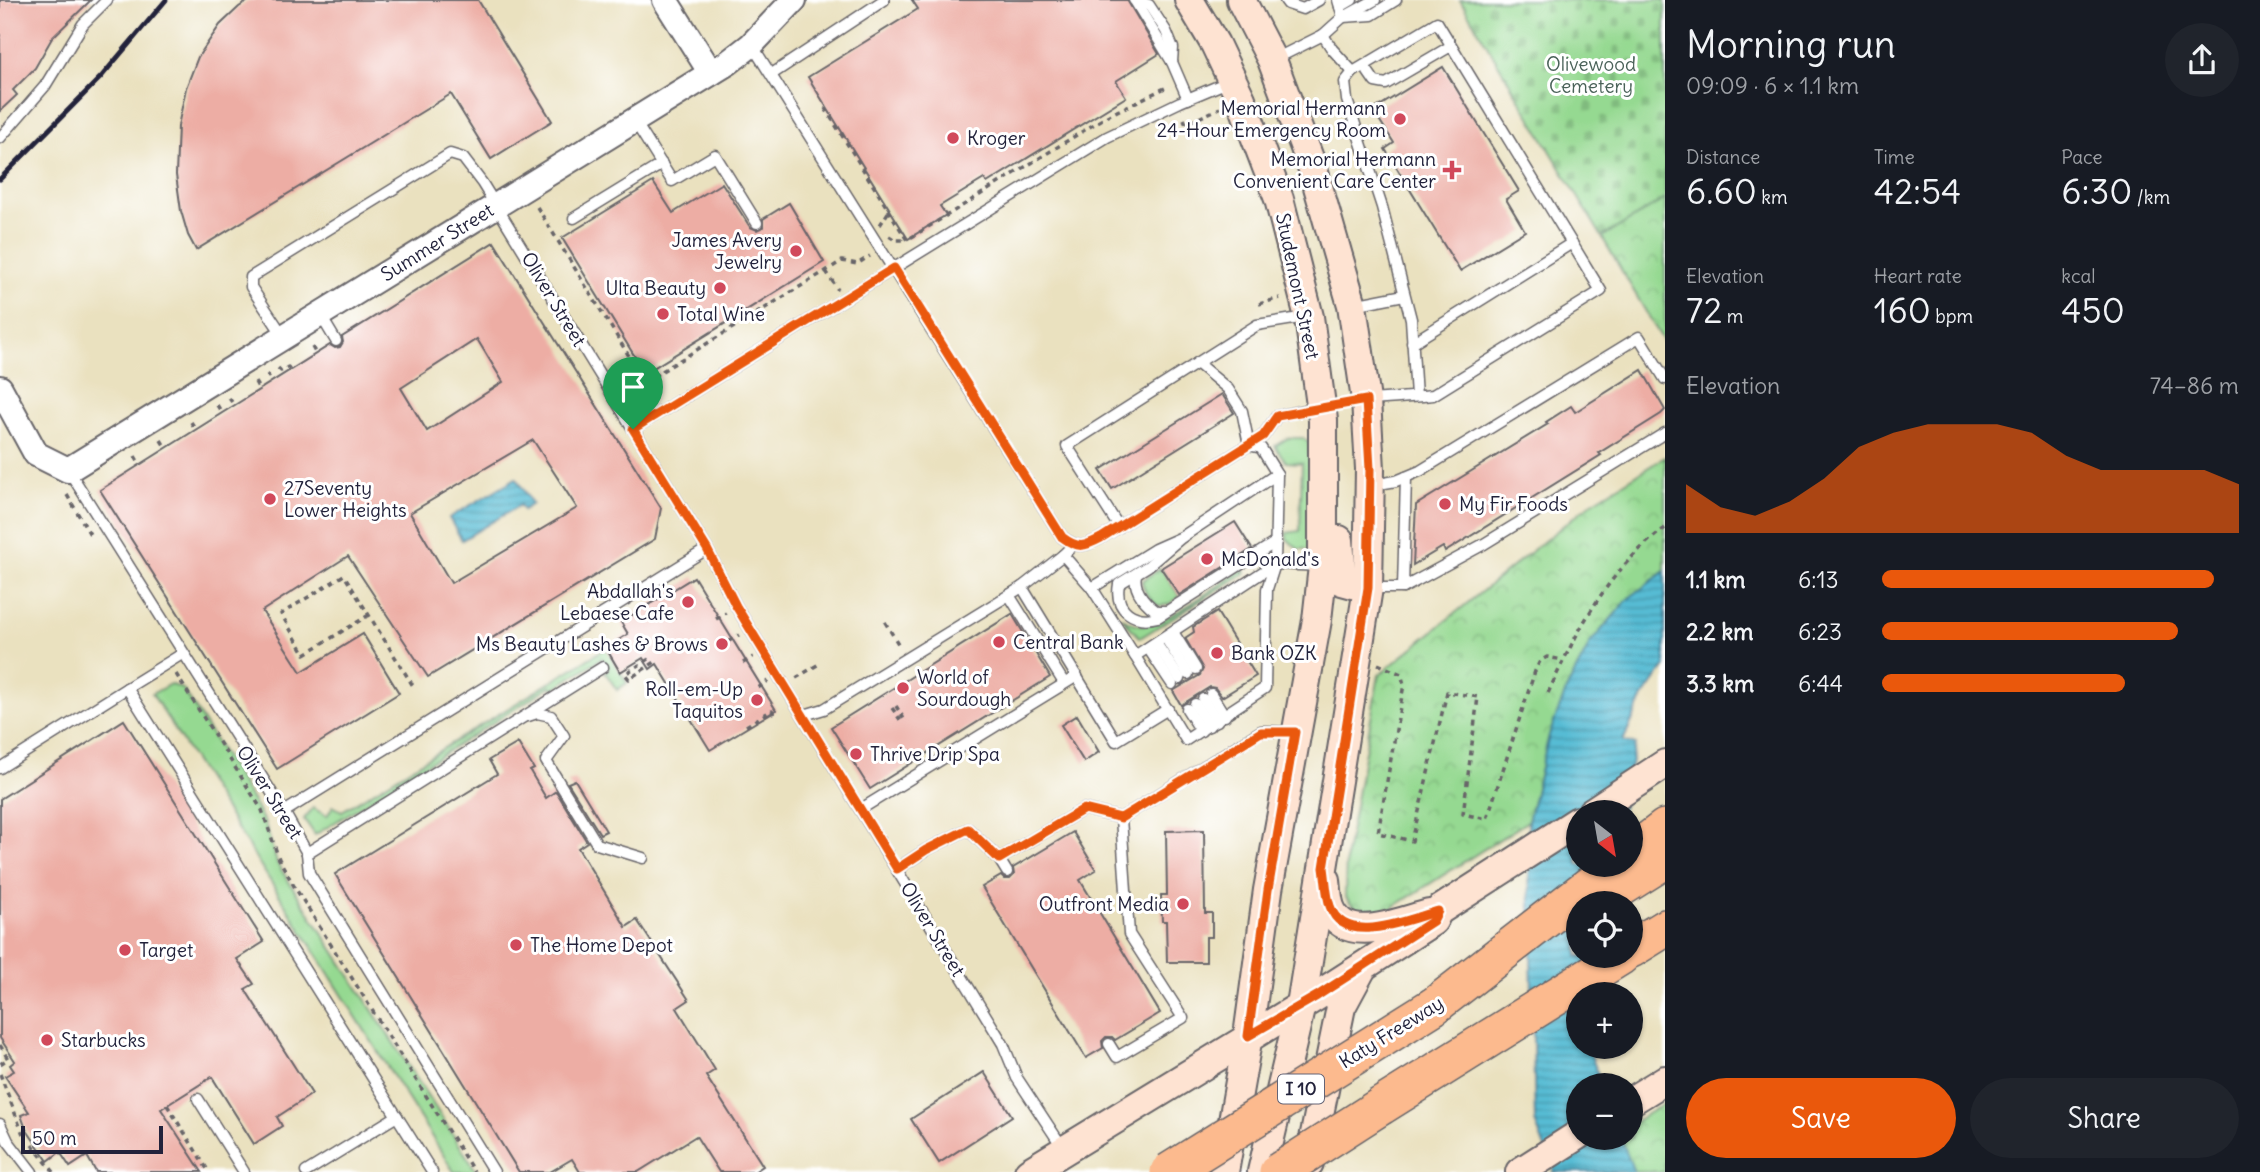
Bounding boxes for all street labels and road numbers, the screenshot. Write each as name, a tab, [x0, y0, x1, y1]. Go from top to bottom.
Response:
street label: Summer Street	[376, 198, 498, 286]
street label: Studemont Street	[1271, 211, 1325, 361]
street label: Oliver Street	[517, 248, 591, 350]
street label: Oliver Street	[232, 741, 308, 843]
street label: Oliver Street	[896, 878, 970, 980]
street label: Katy Freeway	[1334, 990, 1448, 1074]
road number: I 10	[1278, 1074, 1324, 1104]

